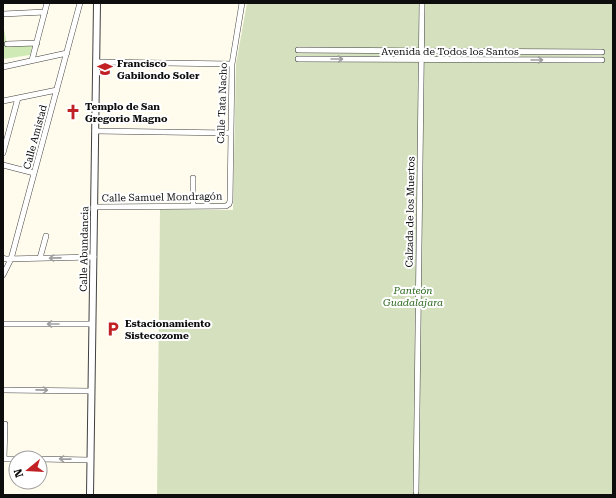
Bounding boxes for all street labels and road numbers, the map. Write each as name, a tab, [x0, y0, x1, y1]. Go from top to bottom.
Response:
street label: Avenida de Todos los Santos	[381, 46, 519, 57]
street label: Calle Tata Nacho	[215, 62, 229, 144]
street label: Calle Amistad	[21, 103, 49, 170]
street label: Calzada de los Muertos	[404, 156, 416, 268]
street label: Calle Samuel Mondragón	[102, 190, 223, 204]
street label: Calle Abundancia	[78, 206, 90, 292]

